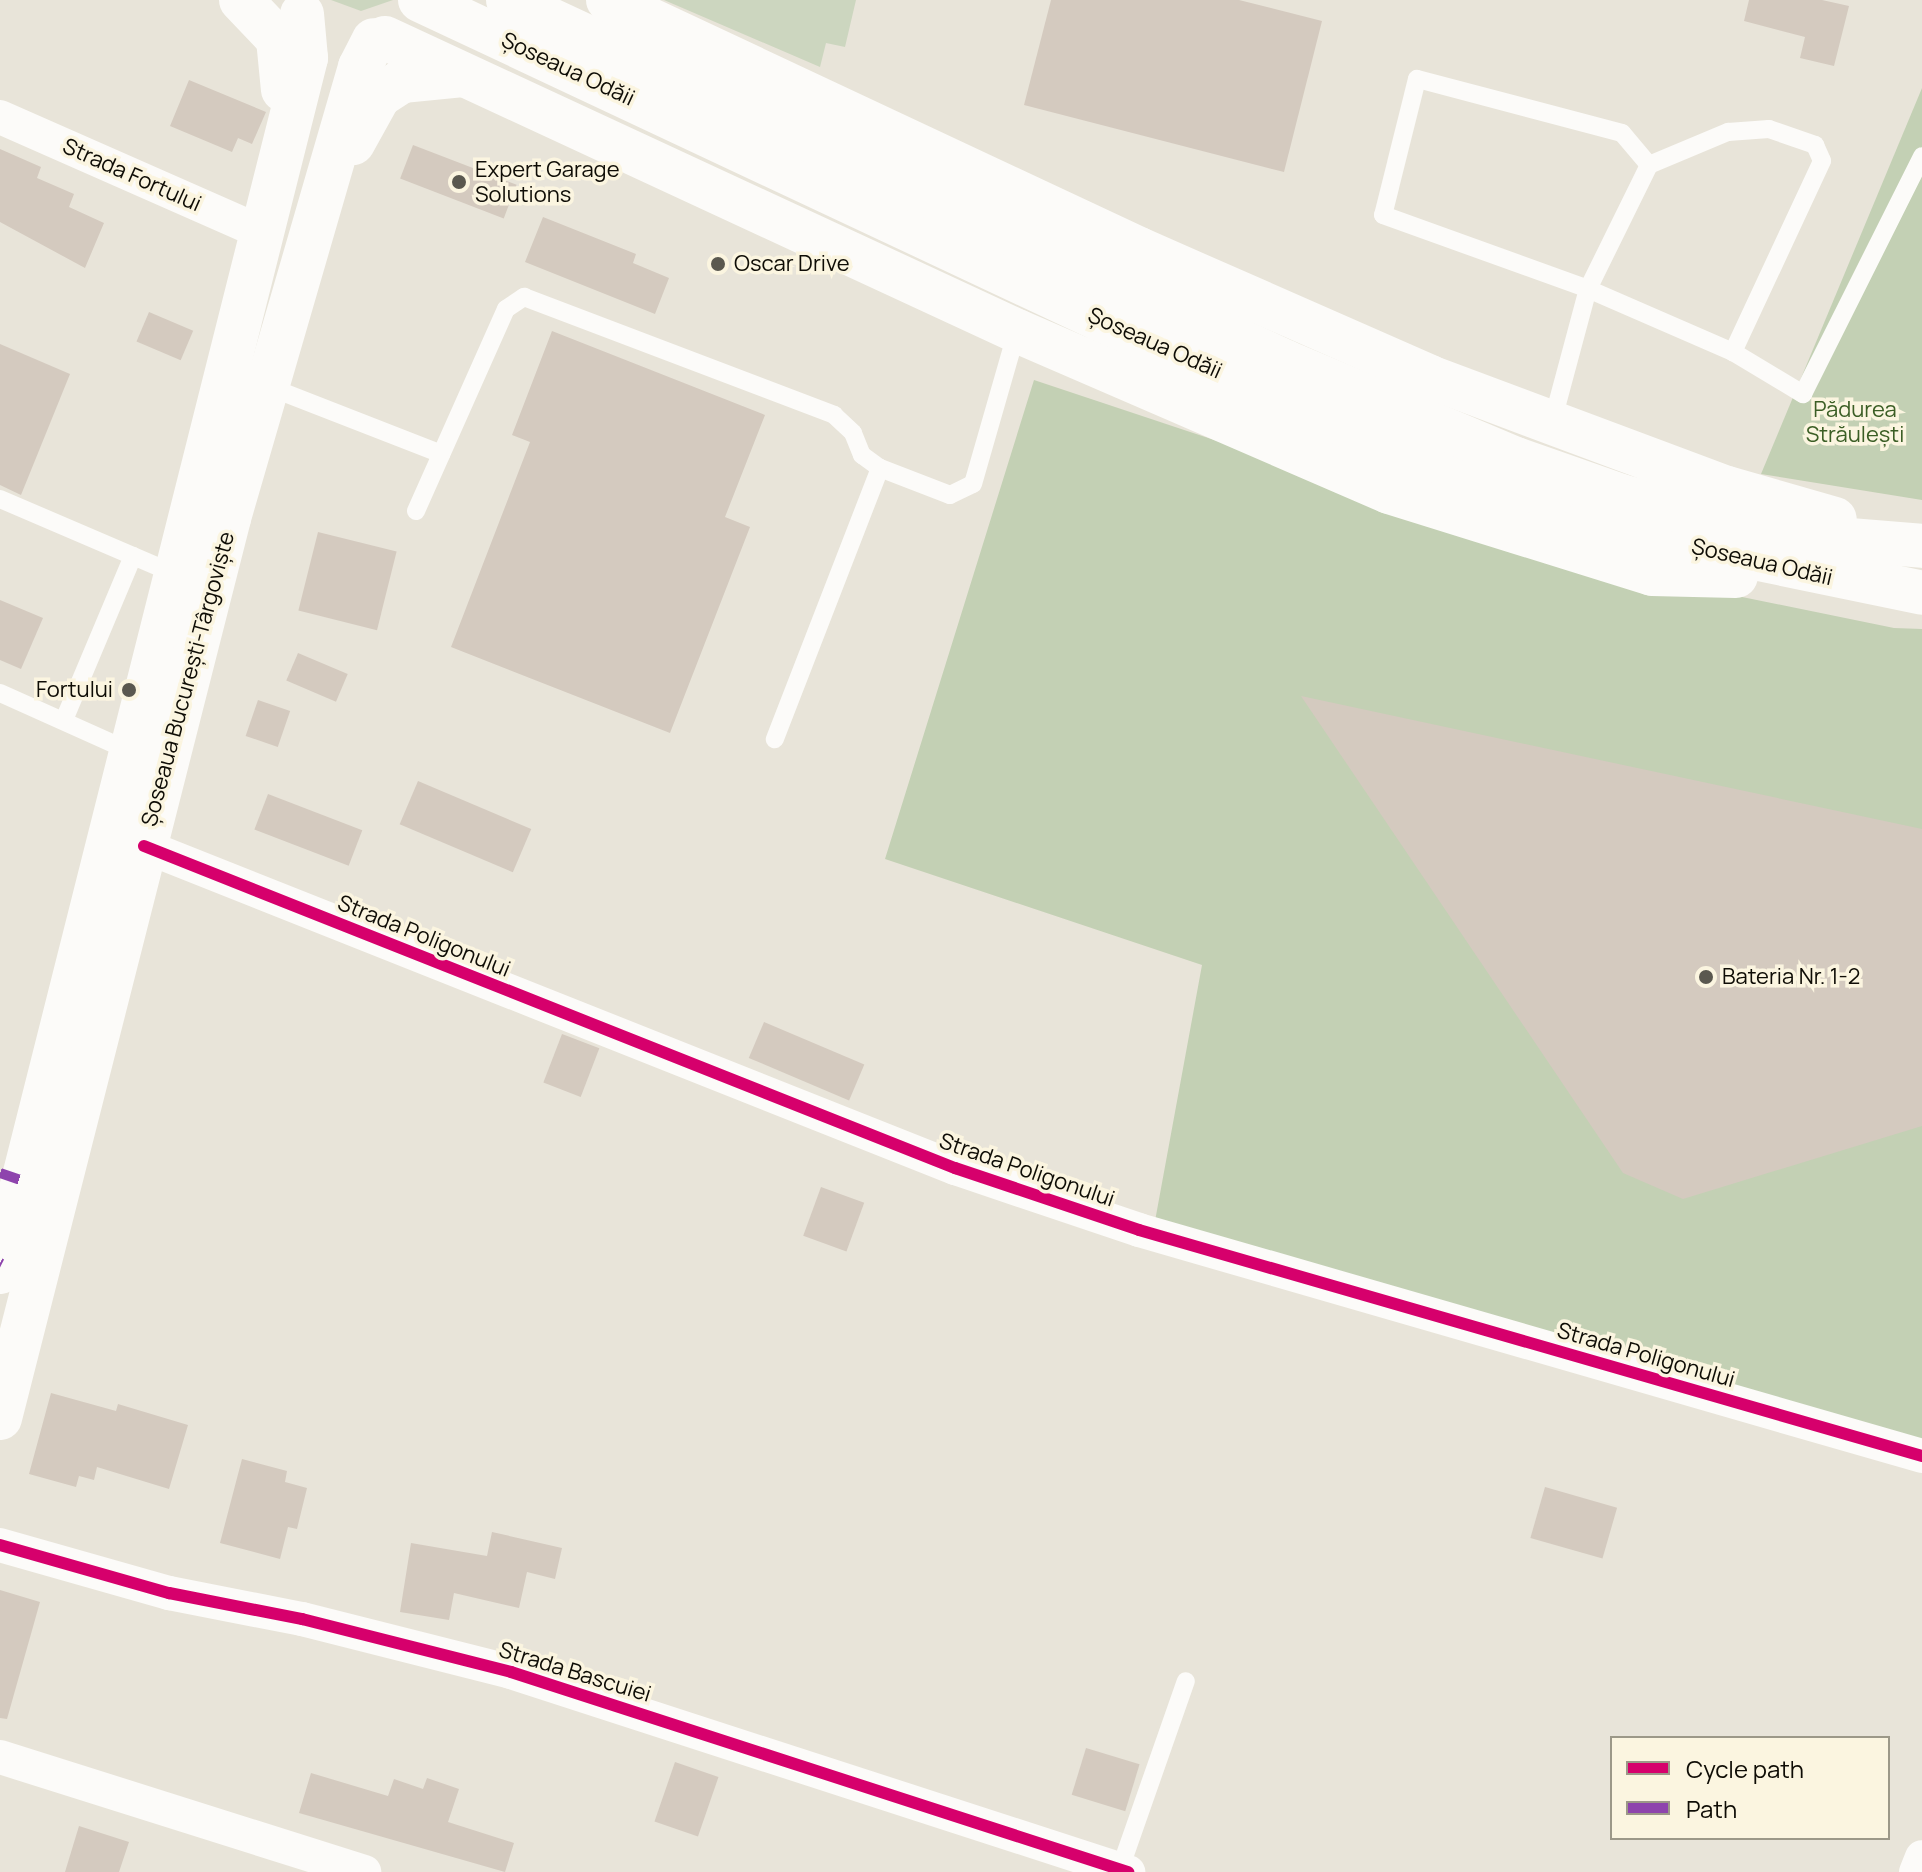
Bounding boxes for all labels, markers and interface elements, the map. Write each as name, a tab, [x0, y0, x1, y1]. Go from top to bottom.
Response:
street label: Șoseaua Odăii	[497, 27, 639, 111]
street label: Strada Fortului	[59, 133, 205, 217]
place label: Expert Garage Solutions	[475, 156, 619, 208]
marker: Expert Garage Solutions	[450, 173, 468, 191]
place label: Oscar Drive	[734, 251, 850, 277]
marker: Oscar Drive	[709, 255, 727, 273]
street label: Șoseaua Odăii	[1084, 302, 1226, 384]
park label: Pădurea Străulești	[1806, 396, 1904, 448]
street label: Șoseaua București-Târgoviște	[136, 529, 240, 829]
street label: Șoseaua Odăii	[1689, 533, 1835, 591]
place label: Fortului	[36, 677, 113, 703]
marker: Fortului	[120, 681, 138, 699]
street label: Strada Poligonului	[334, 889, 514, 983]
place label: Bateria Nr. 1-2	[1722, 964, 1860, 990]
marker: Bateria Nr. 1-2	[1697, 968, 1715, 986]
street label: Strada Poligonului	[936, 1128, 1118, 1212]
street label: Strada Poligonului	[1554, 1317, 1738, 1393]
street label: Strada Bascuiei	[496, 1636, 654, 1708]
legend	[1610, 1736, 1890, 1840]
text: Cycle path	[1686, 1752, 1804, 1785]
text: Path	[1686, 1792, 1737, 1825]

